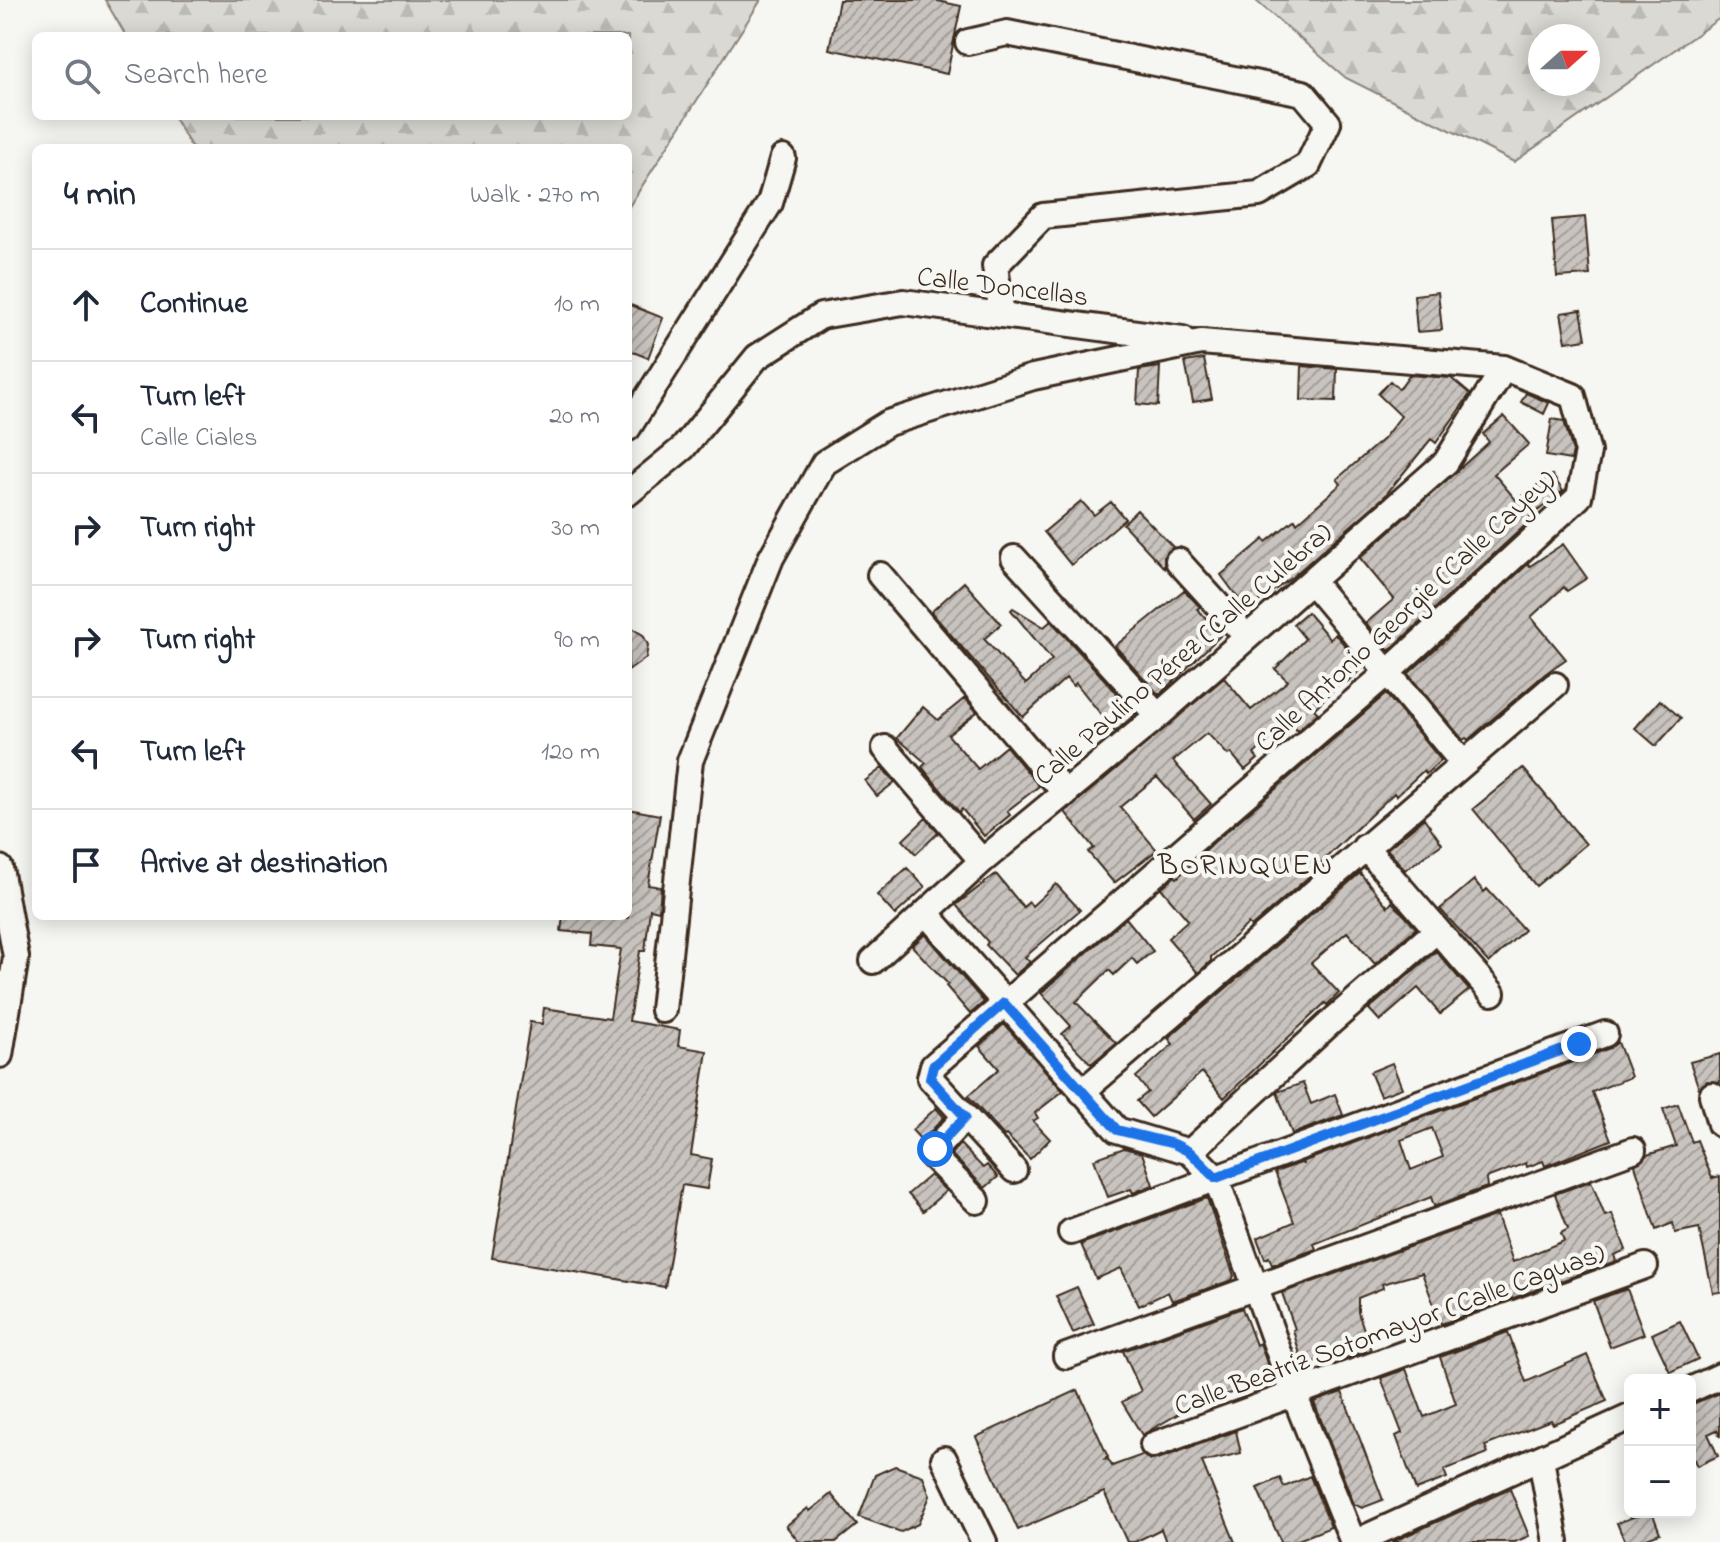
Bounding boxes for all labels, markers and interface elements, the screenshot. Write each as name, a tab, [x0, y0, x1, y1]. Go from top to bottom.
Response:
north arrow	[1528, 24, 1600, 96]
search box	[32, 32, 632, 120]
icon: search	[60, 54, 104, 98]
text: Search here	[124, 54, 268, 98]
text: 4 min	[64, 171, 136, 221]
text: Walk · 270 m	[470, 177, 600, 215]
street label: Calle Doncellas	[915, 258, 1090, 319]
icon: ahead	[64, 283, 108, 327]
text: Continue	[140, 283, 248, 327]
text: 10 m	[554, 286, 600, 324]
text: Turn left	[140, 376, 245, 420]
icon: left	[64, 395, 108, 439]
text: 20 m	[549, 398, 600, 436]
text: Calle Ciales	[140, 420, 257, 458]
street label: Calle Antonio Georgie (Calle Cayey)	[1246, 462, 1566, 764]
icon: right	[64, 507, 108, 551]
text: Turn right	[140, 507, 255, 551]
text: 30 m	[551, 510, 600, 548]
street label: Calle Paulino Pérez (Calle Culebra)	[1026, 514, 1343, 797]
icon: right	[64, 619, 108, 663]
text: Turn right	[140, 619, 255, 663]
text: 90 m	[554, 622, 600, 660]
icon: left	[64, 731, 108, 775]
text: Turn left	[140, 731, 245, 775]
text: 120 m	[541, 734, 600, 772]
icon: arrive	[64, 843, 108, 887]
text: Arrive at destination	[140, 843, 388, 887]
district label: BORINQUEN	[1157, 845, 1334, 889]
route end	[1561, 1026, 1597, 1062]
route start	[917, 1131, 953, 1167]
street label: Calle Beatriz Sotomayor (Calle Caguas)	[1169, 1234, 1611, 1428]
map controls	[1624, 1374, 1696, 1518]
button: +	[1624, 1374, 1696, 1446]
button: −	[1624, 1446, 1696, 1518]

